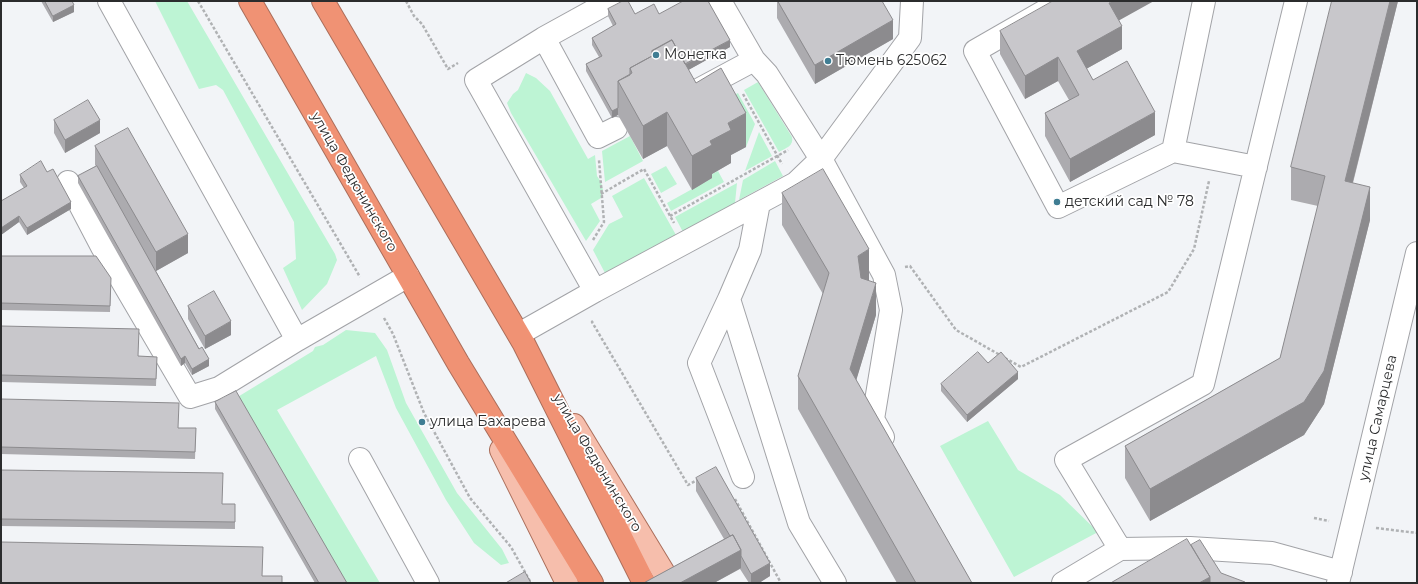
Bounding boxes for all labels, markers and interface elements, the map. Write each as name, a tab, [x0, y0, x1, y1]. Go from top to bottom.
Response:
place label: Монетка	[664, 47, 727, 63]
marker: Монетка	[651, 50, 661, 60]
place label: Тюмень 625062	[836, 53, 947, 69]
marker: Тюмень 625062	[823, 56, 833, 66]
street label: улица Федюнинского	[307, 109, 401, 255]
place label: детский сад № 78	[1065, 194, 1194, 210]
marker: детский сад № 78	[1052, 197, 1062, 207]
street label: улица Самарцева	[1355, 353, 1401, 483]
street label: улица Федюнинского	[549, 391, 645, 535]
place label: улица Бахарева	[430, 414, 546, 430]
marker: улица Бахарева	[417, 417, 427, 427]

